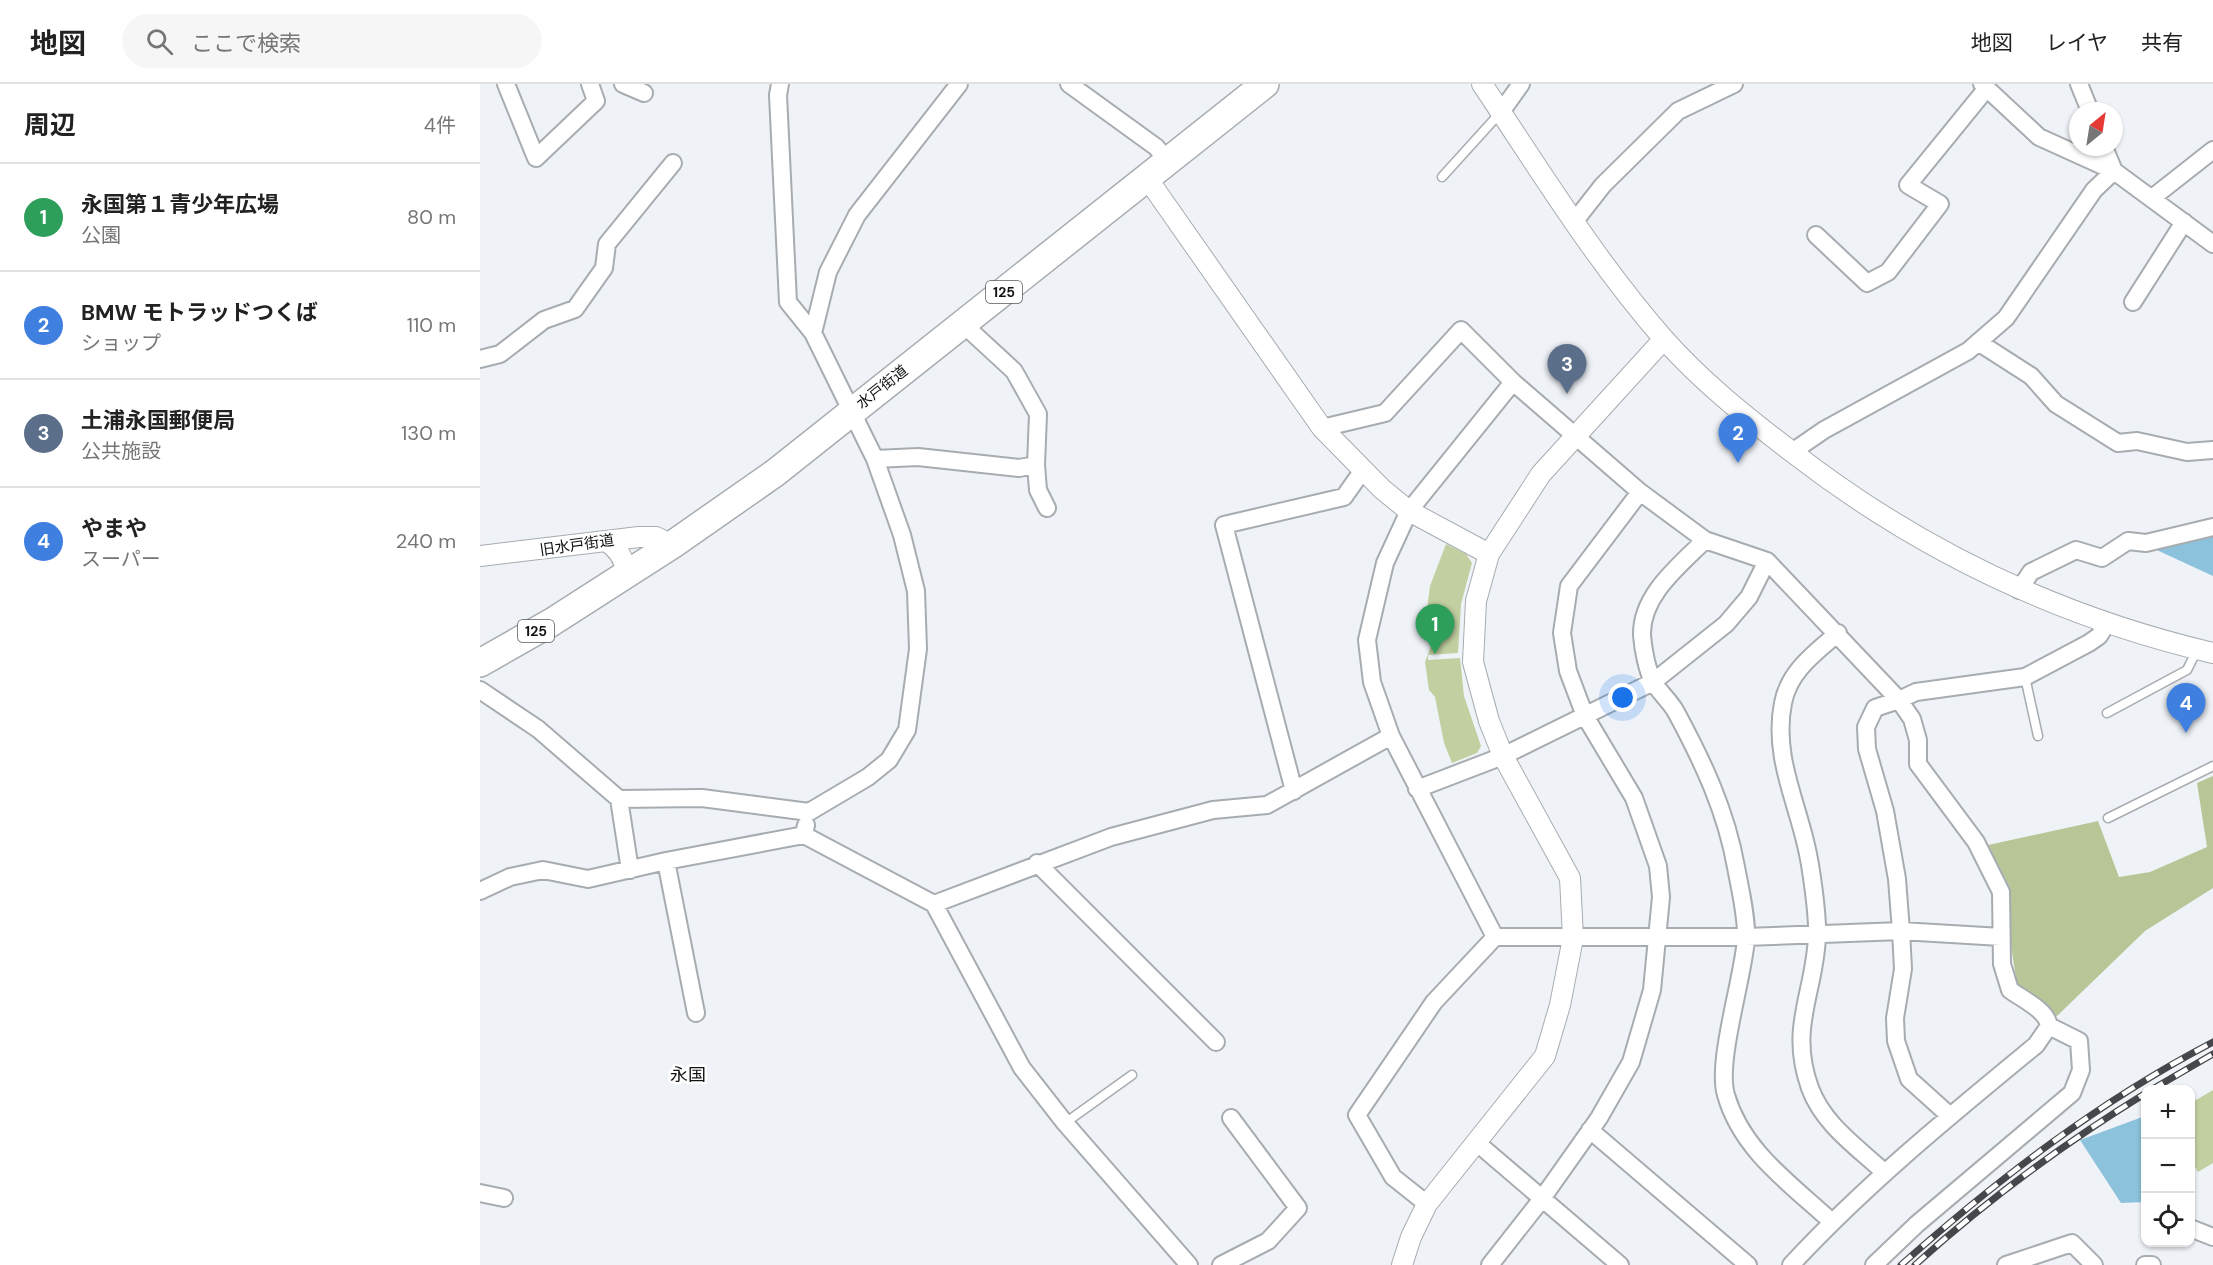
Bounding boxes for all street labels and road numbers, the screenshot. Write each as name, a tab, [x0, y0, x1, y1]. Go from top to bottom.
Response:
road number: 125	[986, 281, 1022, 303]
street label: 水戸街道	[852, 361, 912, 413]
street label: 旧水戸街道	[538, 530, 616, 560]
road number: 125	[518, 620, 554, 642]

